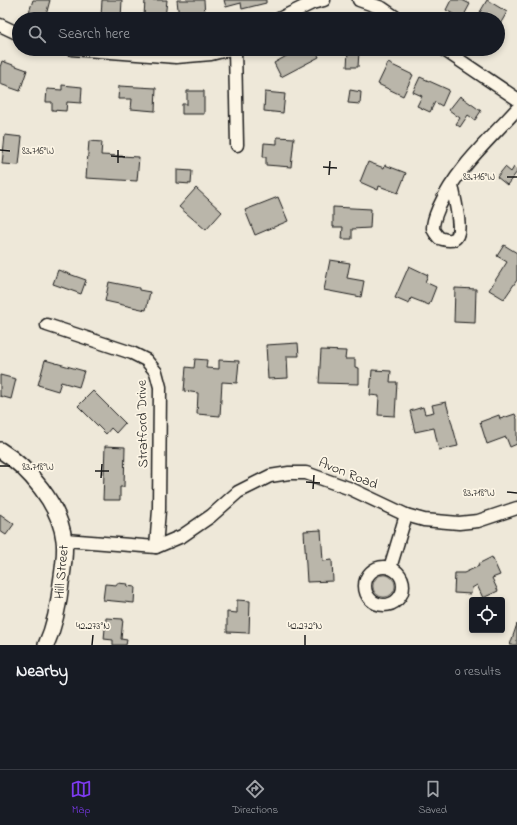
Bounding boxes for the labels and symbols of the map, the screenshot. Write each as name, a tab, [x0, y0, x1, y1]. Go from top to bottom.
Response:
text: 83.716°W	[22, 144, 54, 159]
text: 83.716°W	[463, 170, 495, 185]
street label: Stratford Drive	[132, 379, 154, 468]
street label: Avon Road	[315, 453, 381, 495]
text: 83.718°W	[22, 460, 54, 475]
text: 83.718°W	[463, 486, 495, 501]
street label: Hill Street	[49, 544, 75, 600]
text: 42.273°N	[76, 619, 110, 634]
text: 42.272°N	[288, 619, 323, 634]

